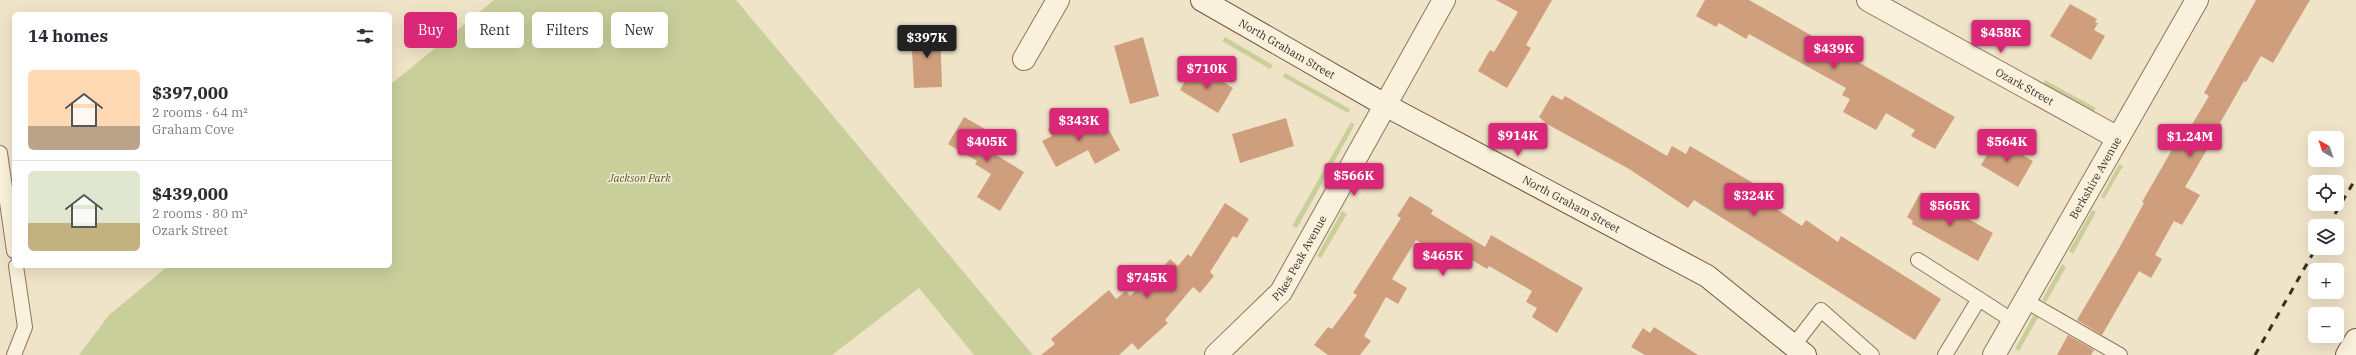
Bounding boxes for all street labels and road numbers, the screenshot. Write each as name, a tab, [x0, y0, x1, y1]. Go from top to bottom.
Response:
street label: North Graham Street	[1236, 16, 1338, 82]
street label: Ozark Street	[1993, 65, 2056, 108]
street label: Berkshire Avenue	[2066, 134, 2124, 221]
street label: North Graham Street	[1520, 172, 1623, 236]
street label: Pikes Peak Avenue	[1269, 213, 1330, 304]

